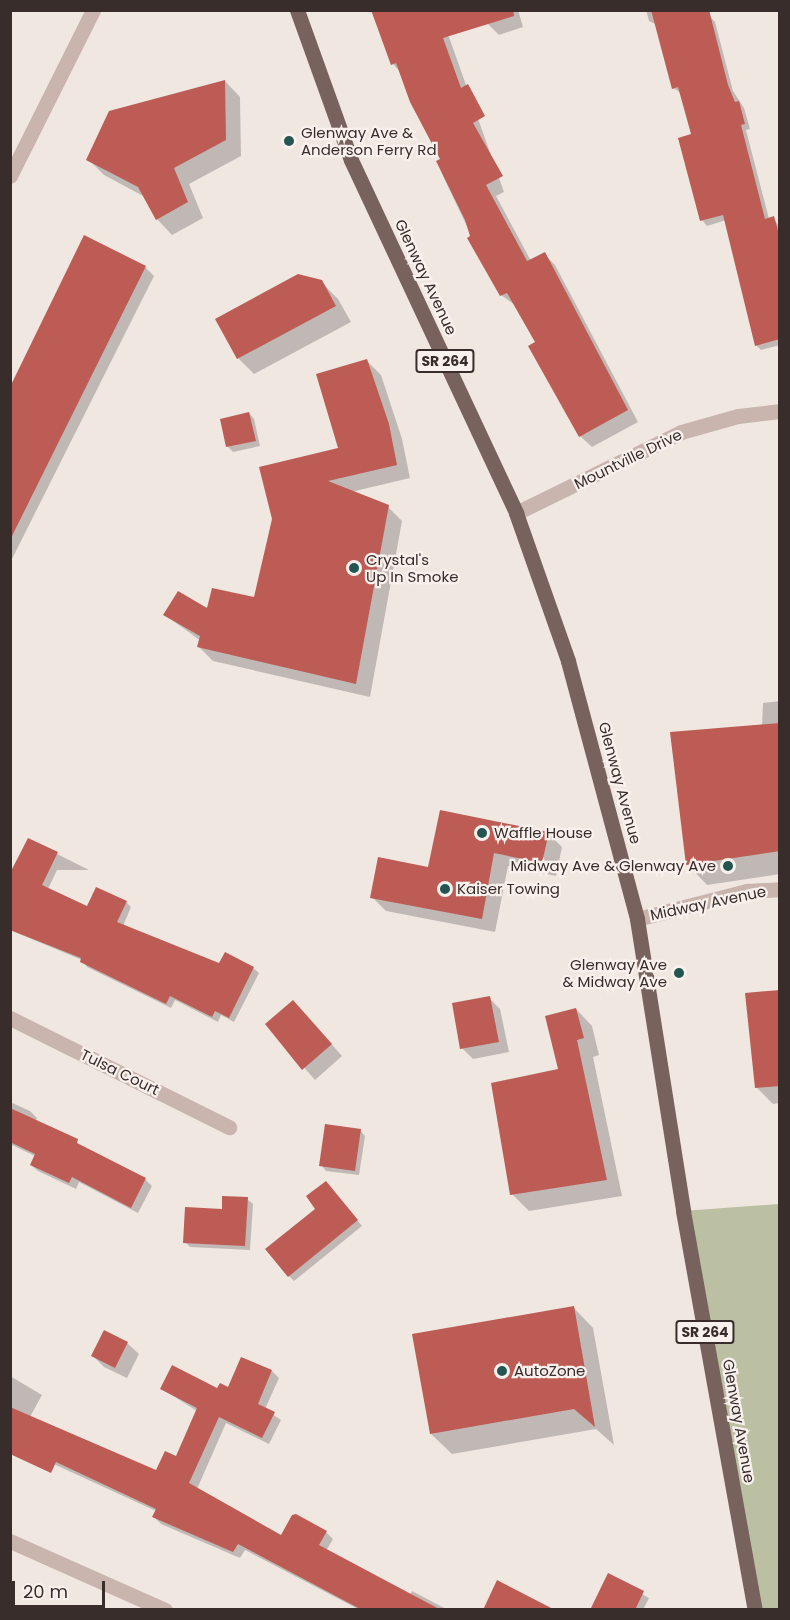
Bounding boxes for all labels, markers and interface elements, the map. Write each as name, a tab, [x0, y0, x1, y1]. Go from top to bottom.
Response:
place label: Glenway Ave & Anderson Ferry Rd	[301, 123, 437, 158]
marker: Glenway Ave & Anderson Ferry Rd	[282, 134, 296, 148]
street label: Glenway Avenue	[391, 216, 461, 338]
road number: SR 264	[415, 350, 475, 372]
street label: Mountville Drive	[571, 425, 685, 493]
place label: Crystal's Up In Smoke	[366, 550, 458, 585]
marker: Crystal's Up In Smoke	[347, 561, 361, 575]
street label: Glenway Avenue	[595, 720, 645, 846]
place label: Waffle House	[494, 824, 592, 842]
marker: Waffle House	[475, 826, 489, 840]
place label: Midway Ave & Glenway Ave	[510, 857, 716, 875]
marker: Midway Ave & Glenway Ave	[721, 859, 735, 873]
place label: Kaiser Towing	[457, 880, 560, 898]
marker: Kaiser Towing	[438, 882, 452, 896]
street label: Midway Avenue	[648, 882, 768, 924]
place label: Glenway Ave & Midway Ave	[562, 955, 667, 990]
marker: Glenway Ave & Midway Ave	[672, 966, 686, 980]
street label: Tulsa Court	[78, 1045, 162, 1099]
road number: SR 264	[675, 1321, 735, 1343]
street label: Glenway Avenue	[719, 1358, 759, 1484]
place label: AutoZone	[514, 1362, 585, 1380]
marker: AutoZone	[495, 1364, 509, 1378]
scale bar	[15, 1569, 108, 1607]
text: 20 m	[23, 1579, 68, 1604]

